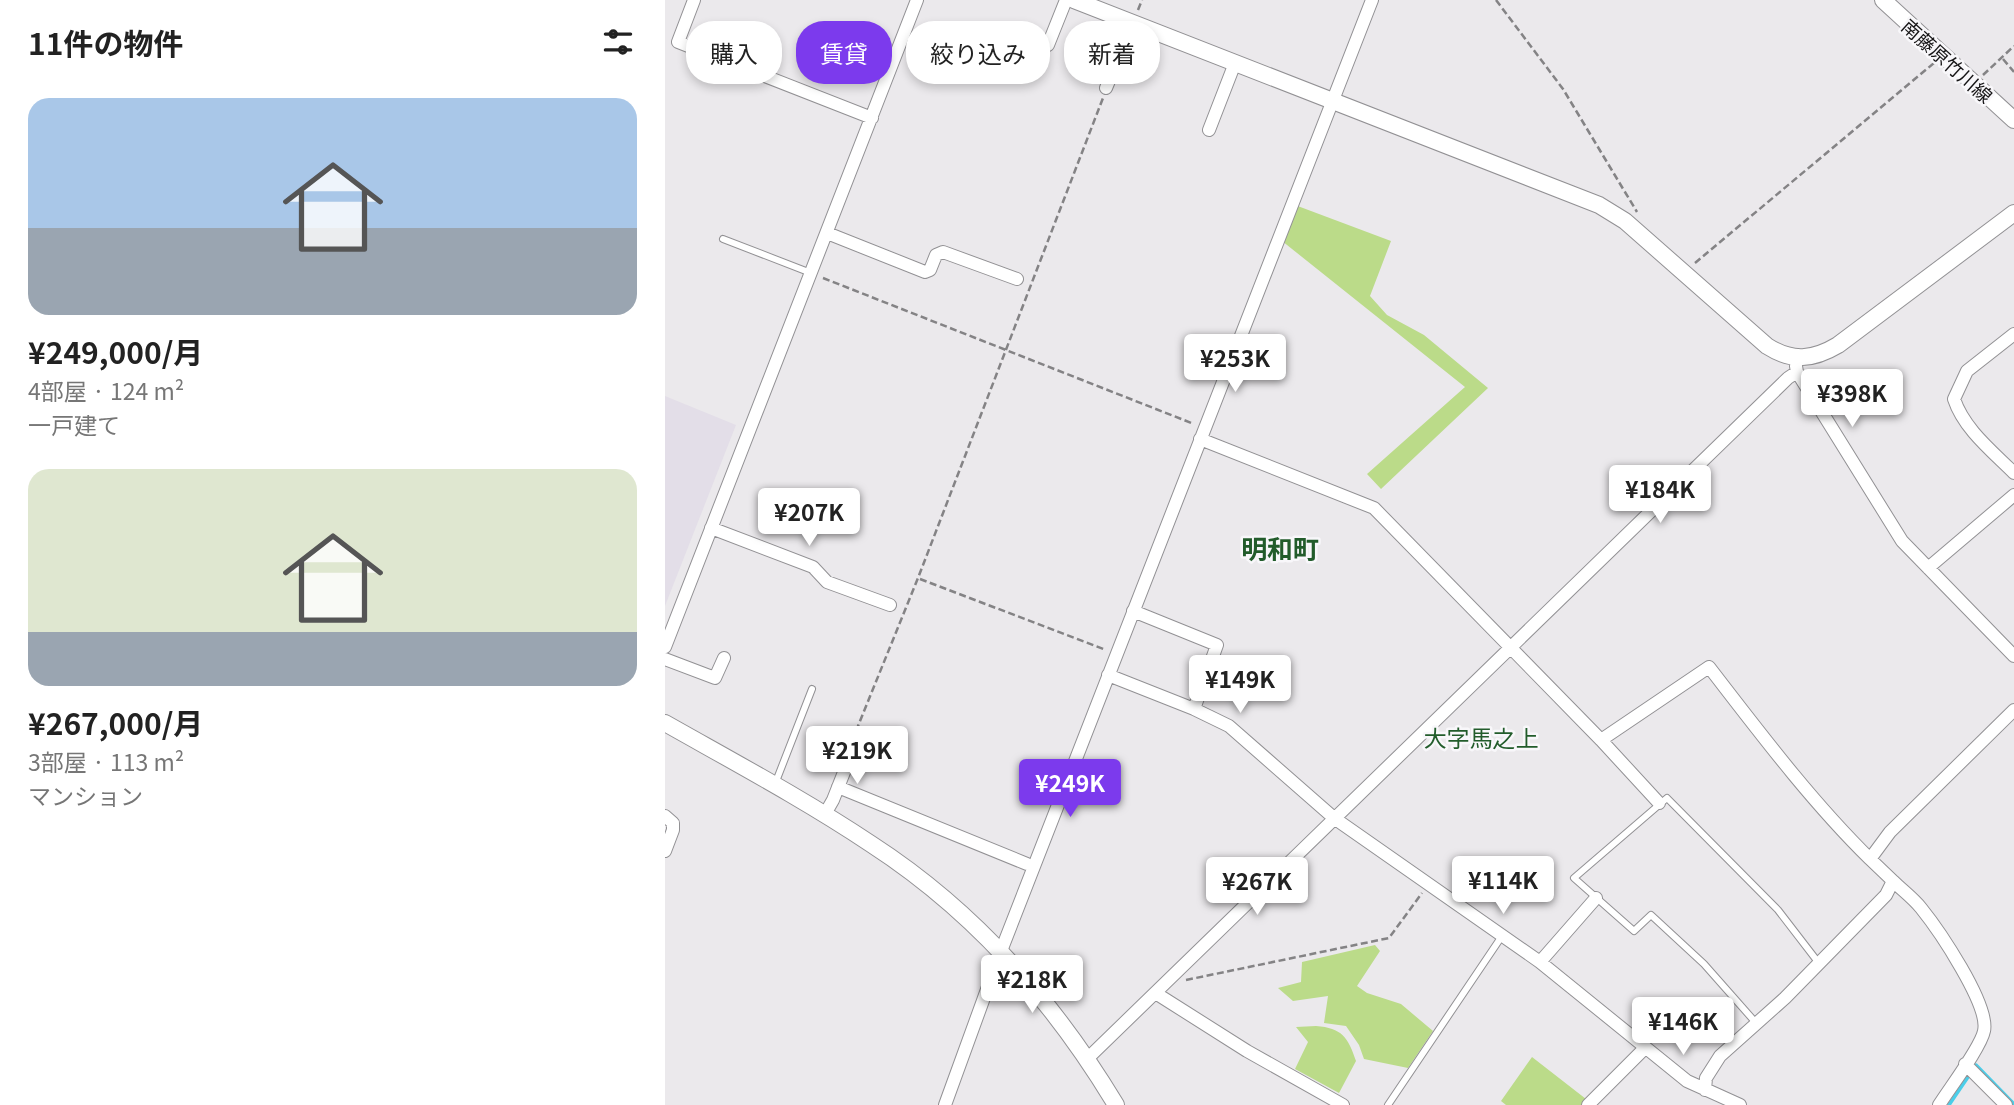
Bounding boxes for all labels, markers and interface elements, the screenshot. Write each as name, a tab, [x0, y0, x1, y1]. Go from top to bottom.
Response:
street label: 南藤原竹川線	[1897, 12, 1999, 108]
text: 11件の物件	[28, 20, 183, 64]
chip: 購入	[686, 21, 782, 84]
chip: 賃貸	[796, 21, 892, 84]
chip: 絞り込み	[906, 21, 1050, 84]
chip: 新着	[1064, 21, 1160, 84]
icon: filters	[599, 23, 637, 61]
icon: home	[270, 144, 396, 270]
text: ¥249,000/月	[28, 329, 203, 373]
pin: ¥253K	[1186, 334, 1284, 394]
text: ¥253K	[1200, 340, 1270, 374]
pin: ¥398K	[1803, 370, 1901, 429]
text: 4部屋 · 124 m²	[28, 373, 184, 407]
text: ¥398K	[1817, 375, 1887, 409]
text: 一戸建て	[28, 407, 120, 441]
pin: ¥184K	[1611, 466, 1709, 525]
text: ¥184K	[1625, 471, 1695, 505]
pin: ¥207K	[760, 489, 858, 548]
text: ¥207K	[774, 494, 844, 528]
icon: home	[270, 515, 396, 641]
district label: 明和町	[1241, 529, 1319, 566]
pin: ¥149K	[1191, 656, 1289, 715]
text: ¥149K	[1205, 661, 1275, 695]
text: ¥267,000/月	[28, 700, 203, 744]
district label: 大字馬之上	[1424, 720, 1539, 754]
pin: ¥219K	[808, 726, 906, 786]
text: ¥219K	[822, 732, 892, 766]
text: 3部屋 · 113 m²	[28, 744, 184, 778]
pin: ¥249K	[1021, 760, 1119, 819]
text: ¥249K	[1035, 765, 1105, 799]
text: マンション	[28, 778, 143, 812]
pin: ¥114K	[1454, 856, 1552, 916]
pin: ¥267K	[1208, 858, 1306, 917]
text: ¥114K	[1468, 862, 1538, 896]
text: ¥267K	[1222, 863, 1292, 897]
pin: ¥218K	[983, 956, 1081, 1015]
text: ¥218K	[997, 961, 1067, 995]
pin: ¥146K	[1634, 998, 1732, 1057]
text: ¥146K	[1648, 1003, 1718, 1037]

